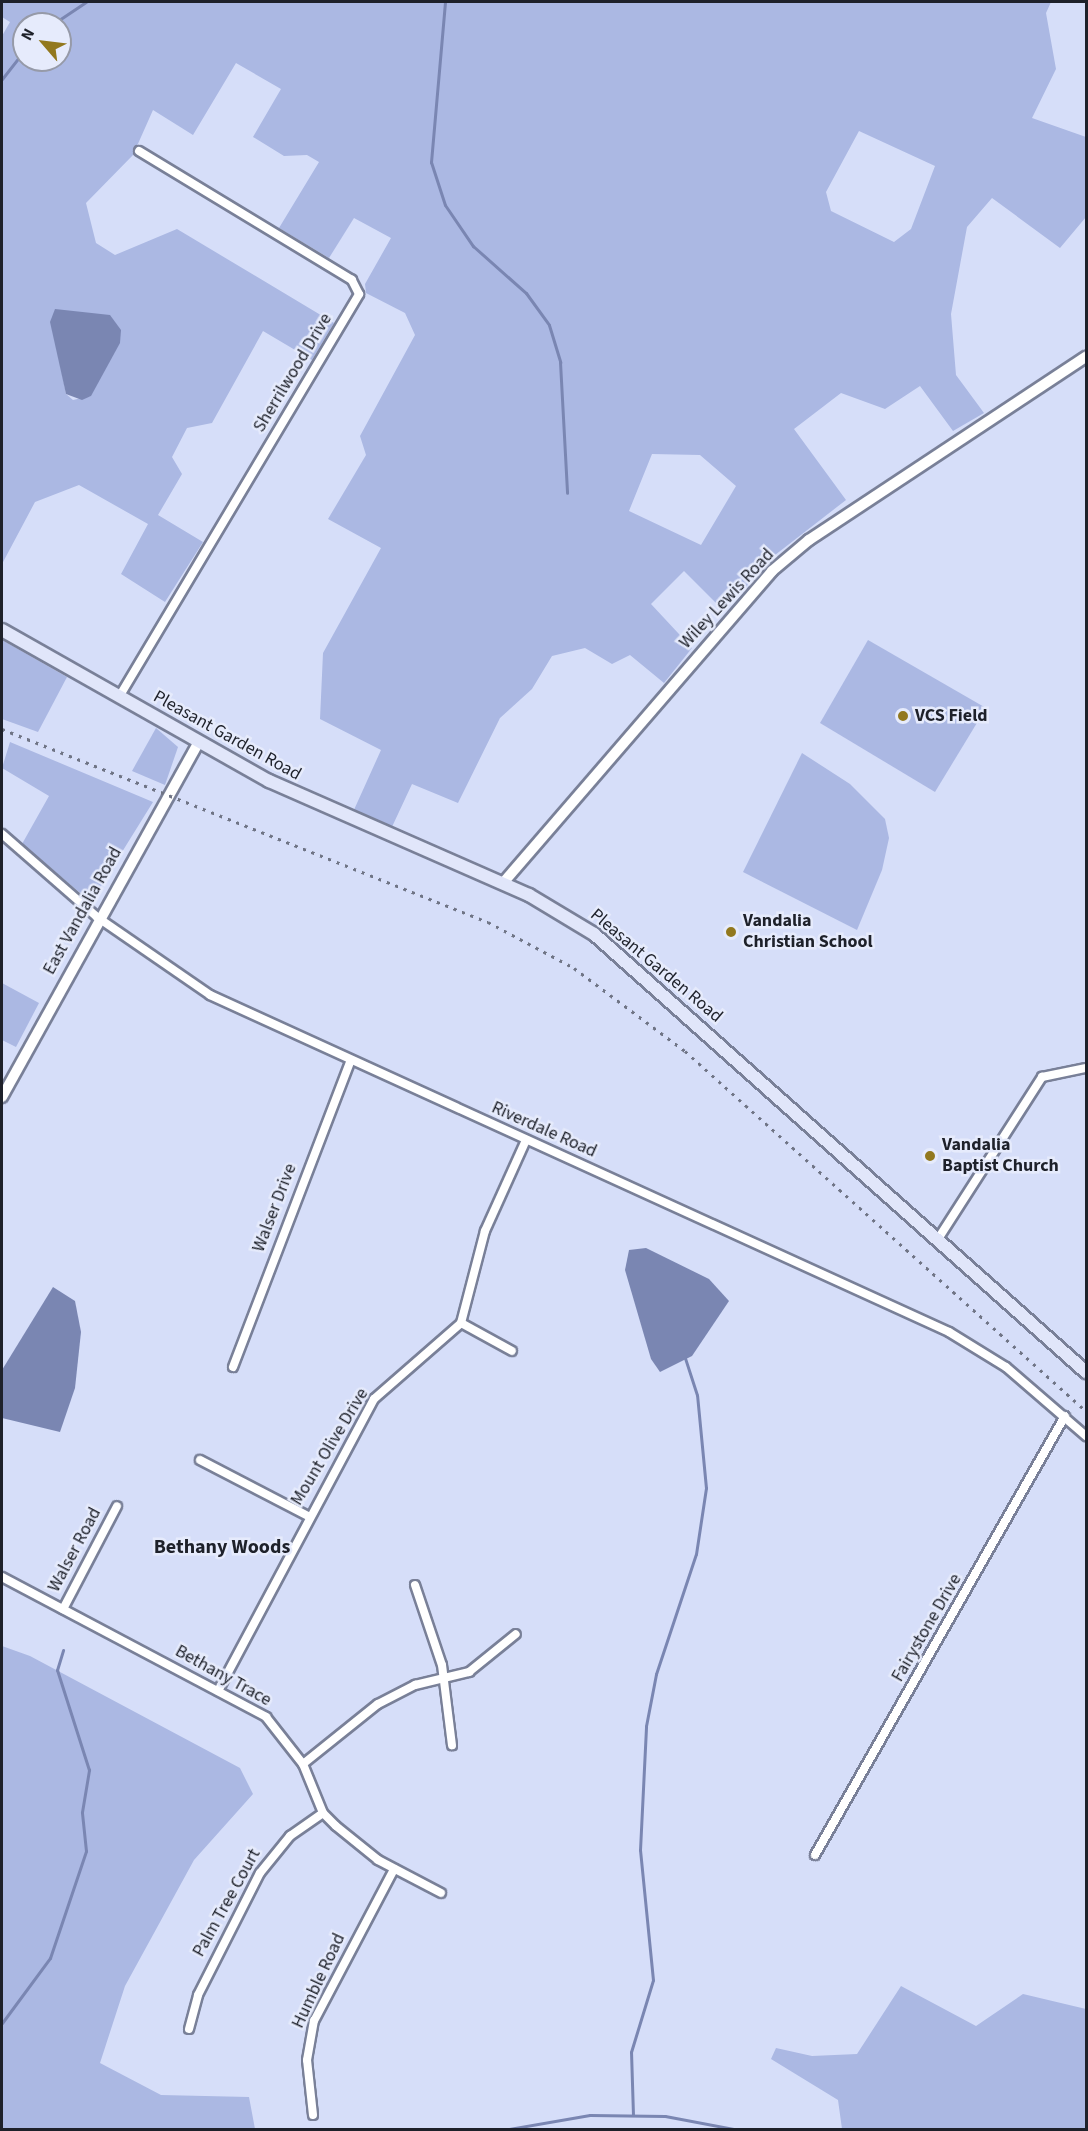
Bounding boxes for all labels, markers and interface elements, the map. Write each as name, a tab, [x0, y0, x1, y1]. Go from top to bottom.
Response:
north arrow	[12, 12, 72, 72]
text: N	[16, 25, 40, 44]
street label: Sherrilwood Drive	[249, 310, 337, 436]
street label: Wiley Lewis Road	[675, 545, 779, 653]
street label: Pleasant Garden Road	[149, 686, 305, 786]
place label: VCS Field	[915, 705, 988, 727]
marker: VCS Field	[896, 709, 910, 723]
street label: East Vandalia Road	[39, 843, 127, 979]
street label: Pleasant Garden Road	[586, 904, 726, 1028]
place label: Vandalia Christian School	[743, 911, 873, 954]
marker: Vandalia Christian School	[724, 925, 738, 939]
street label: Riverdale Road	[488, 1097, 600, 1163]
place label: Vandalia Baptist Church	[942, 1135, 1059, 1178]
marker: Vandalia Baptist Church	[923, 1149, 937, 1163]
street label: Walser Drive	[248, 1161, 302, 1255]
street label: Mount Olive Drive	[286, 1384, 374, 1510]
street label: Walser Road	[44, 1504, 106, 1596]
district label: Bethany Woods	[154, 1535, 290, 1559]
street label: Fairystone Drive	[887, 1570, 967, 1686]
street label: Bethany Trace	[171, 1641, 275, 1711]
street label: Palm Tree Court	[188, 1845, 266, 1961]
street label: Humble Road	[288, 1930, 350, 2032]

